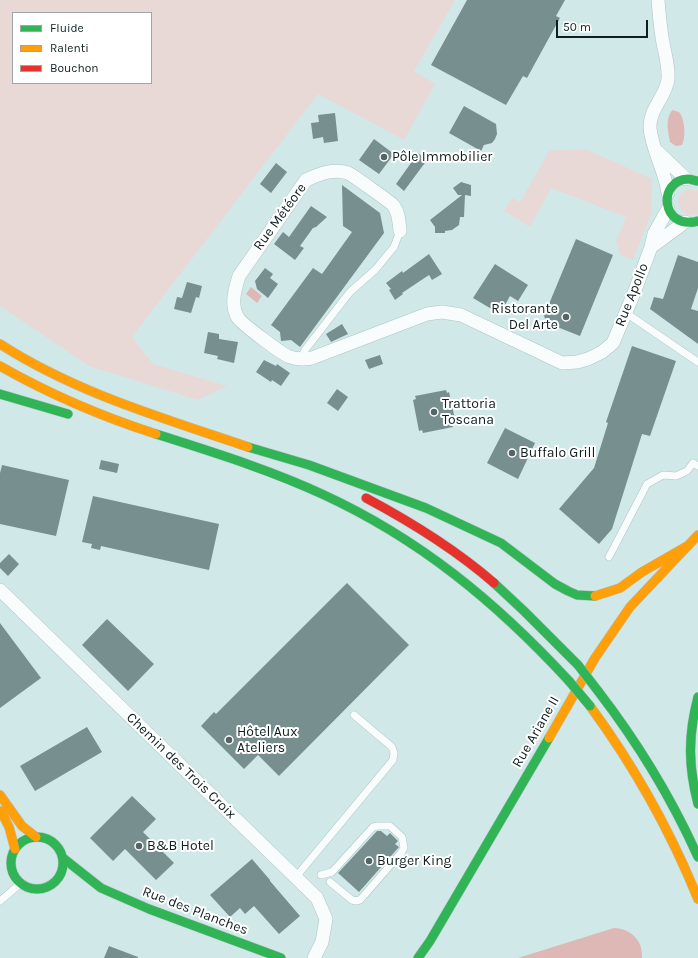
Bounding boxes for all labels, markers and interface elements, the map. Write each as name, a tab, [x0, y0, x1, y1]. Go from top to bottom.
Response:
legend	[12, 12, 152, 84]
scale bar	[558, 12, 650, 38]
text: 50 m	[563, 20, 591, 34]
text: Fluide	[50, 21, 84, 35]
text: Ralenti	[50, 41, 89, 55]
text: Bouchon	[50, 61, 99, 75]
place label: Pôle Immobilier	[392, 149, 492, 165]
marker: Pôle Immobilier	[379, 152, 389, 162]
street label: Rue Météore	[250, 180, 310, 254]
street label: Rue Apollo	[612, 261, 652, 329]
place label: Ristorante Del Arte	[491, 301, 558, 334]
marker: Ristorante Del Arte	[561, 312, 571, 322]
place label: Trattoria Toscana	[442, 396, 496, 428]
marker: Trattoria Toscana	[429, 407, 439, 417]
place label: Buffalo Grill	[520, 445, 595, 461]
marker: Buffalo Grill	[507, 448, 517, 458]
street label: Rue Ariane II	[509, 693, 563, 771]
street label: Chemin des Trois Croix	[123, 709, 239, 823]
place label: Hôtel Aux Ateliers	[237, 724, 297, 756]
marker: Hôtel Aux Ateliers	[224, 735, 234, 745]
place label: B&B Hotel	[147, 838, 214, 854]
marker: B&B Hotel	[134, 841, 144, 851]
place label: Burger King	[377, 853, 452, 869]
marker: Burger King	[364, 856, 374, 866]
street label: Rue des Planches	[140, 883, 250, 939]

